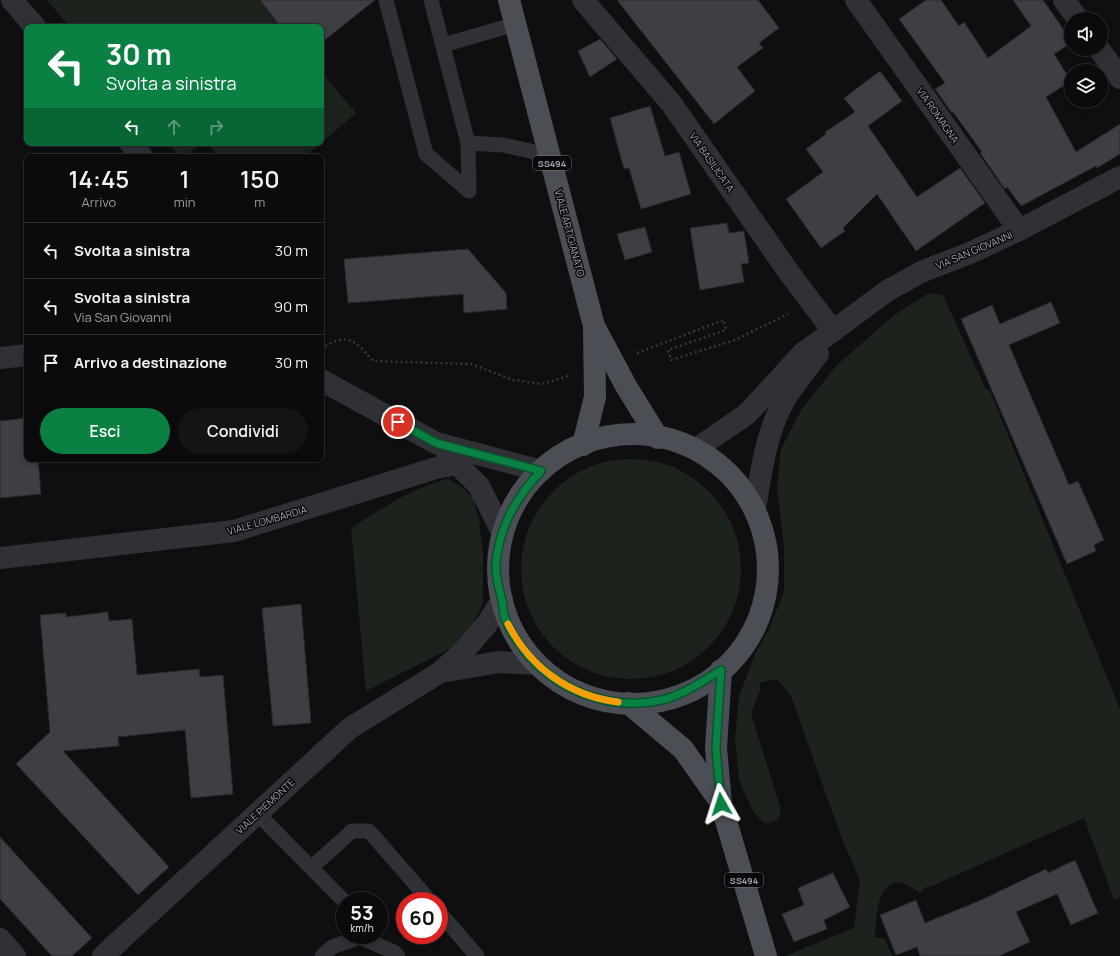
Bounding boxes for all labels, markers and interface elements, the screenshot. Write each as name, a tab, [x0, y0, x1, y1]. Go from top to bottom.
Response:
map controls	[1064, 12, 1108, 108]
button: sound	[1064, 12, 1108, 56]
text: 30 m	[106, 35, 171, 73]
icon: left	[40, 40, 92, 92]
button: layers	[1064, 64, 1108, 108]
text: Svolta a sinistra	[106, 71, 236, 95]
street label: VIA ROMAGNA	[914, 84, 963, 146]
icon: left	[121, 116, 143, 138]
icon: ahead	[163, 116, 185, 138]
icon: right	[205, 116, 227, 138]
street label: VIA BASILICATA	[686, 129, 738, 195]
road number: SS494	[533, 156, 571, 170]
text: 14:45	[68, 162, 129, 195]
text: 1	[180, 162, 190, 195]
text: 150	[240, 162, 280, 195]
street label: VIALE ARTIGIANATO	[552, 188, 588, 278]
text: Arrivo	[82, 193, 116, 211]
text: min	[174, 193, 196, 211]
text: m	[254, 193, 265, 211]
street label: VIA SAN GIOVANNI	[933, 228, 1015, 272]
icon: left	[40, 240, 62, 262]
text: Svolta a sinistra	[74, 240, 190, 261]
text: 30 m	[275, 240, 308, 261]
text: Svolta a sinistra	[74, 287, 190, 308]
icon: left	[40, 296, 62, 318]
text: 90 m	[274, 296, 308, 317]
text: Via San Giovanni	[74, 308, 172, 326]
icon: arrive	[40, 352, 62, 374]
text: Arrivo a destinazione	[74, 352, 227, 373]
text: 30 m	[275, 352, 308, 373]
pin	[381, 405, 415, 439]
button: Esci	[40, 408, 170, 454]
button: Condividi	[178, 408, 308, 454]
icon: arrive	[387, 411, 409, 433]
street label: VIALE LOMBARDIA	[226, 502, 309, 538]
street label: VIALE PIEMONTE	[233, 775, 298, 837]
position arrow	[700, 783, 742, 825]
road number: SS494	[725, 873, 763, 887]
speed limit sign: 60	[396, 892, 448, 944]
text: 53	[350, 899, 374, 926]
text: km/h	[350, 921, 374, 935]

